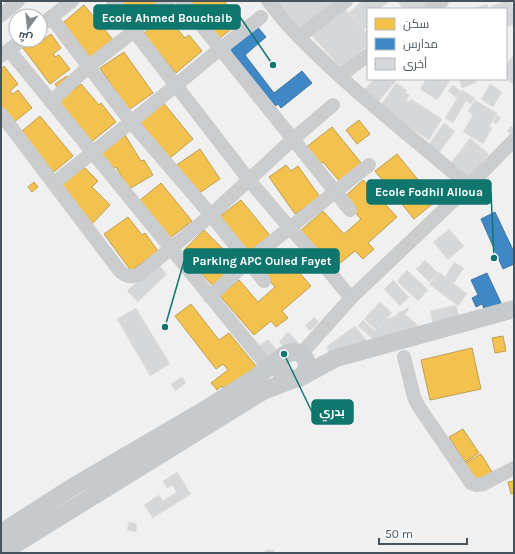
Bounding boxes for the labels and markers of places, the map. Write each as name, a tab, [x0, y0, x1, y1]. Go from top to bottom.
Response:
callout: Ecole Ahmed Bouchaib	[94, 5, 240, 29]
callout: Ecole Fodhil Alloua	[367, 180, 491, 204]
callout: Parking APC Ouled Fayet	[184, 249, 339, 273]
callout: بدري	[312, 400, 353, 424]

